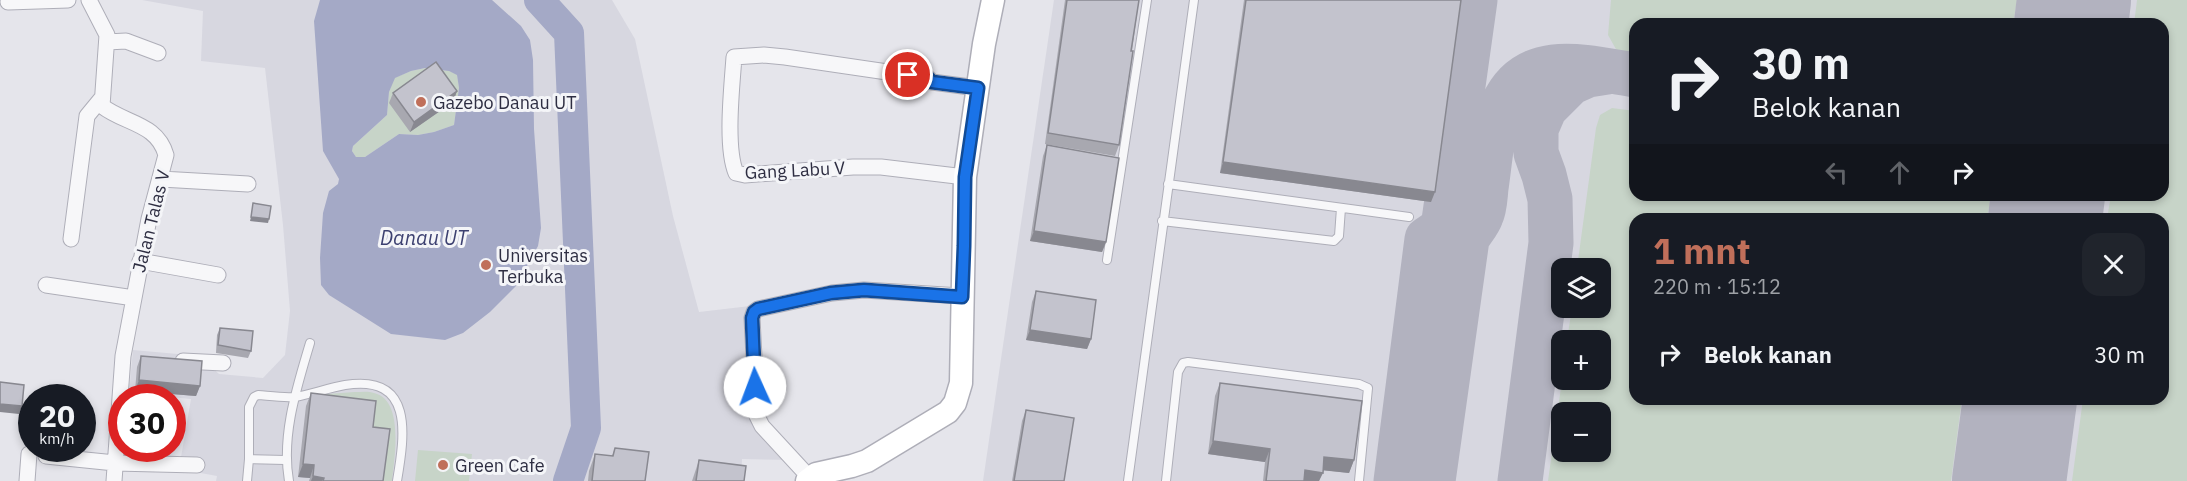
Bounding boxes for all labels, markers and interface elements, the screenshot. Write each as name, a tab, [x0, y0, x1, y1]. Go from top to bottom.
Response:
text: 30 m	[1752, 36, 1850, 91]
icon: right	[1653, 42, 1731, 120]
pin	[882, 49, 933, 100]
icon: arrive	[891, 58, 924, 91]
text: Belok kanan	[1752, 89, 1901, 124]
place label: Gazebo Danau UT	[433, 91, 576, 114]
marker: Gazebo Danau UT	[414, 95, 428, 109]
street label: Gang Labu V	[744, 156, 846, 184]
icon: left	[1820, 156, 1853, 189]
icon: ahead	[1883, 156, 1916, 189]
icon: right	[1946, 156, 1979, 189]
street label: Jalan Talas V	[127, 167, 175, 275]
water label: Danau UT	[380, 224, 470, 251]
text: 1 mnt	[1653, 227, 1751, 274]
button: close	[2082, 233, 2145, 296]
place label: Universitas Terbuka	[498, 244, 588, 288]
marker: Universitas Terbuka	[479, 258, 493, 272]
map controls	[1551, 258, 1611, 462]
button: layers	[1551, 258, 1611, 318]
text: 220 m · 15:12	[1653, 273, 1781, 300]
button: +	[1551, 330, 1611, 390]
icon: right	[1653, 338, 1686, 371]
text: Belok kanan	[1704, 340, 1832, 369]
text: 30 m	[2094, 340, 2145, 369]
position arrow	[723, 355, 787, 419]
speed limit sign: 30	[108, 384, 186, 462]
text: 20	[39, 396, 75, 435]
button: −	[1551, 402, 1611, 462]
text: km/h	[39, 429, 75, 448]
place label: Green Cafe	[455, 454, 545, 477]
marker: Green Cafe	[436, 458, 450, 472]

